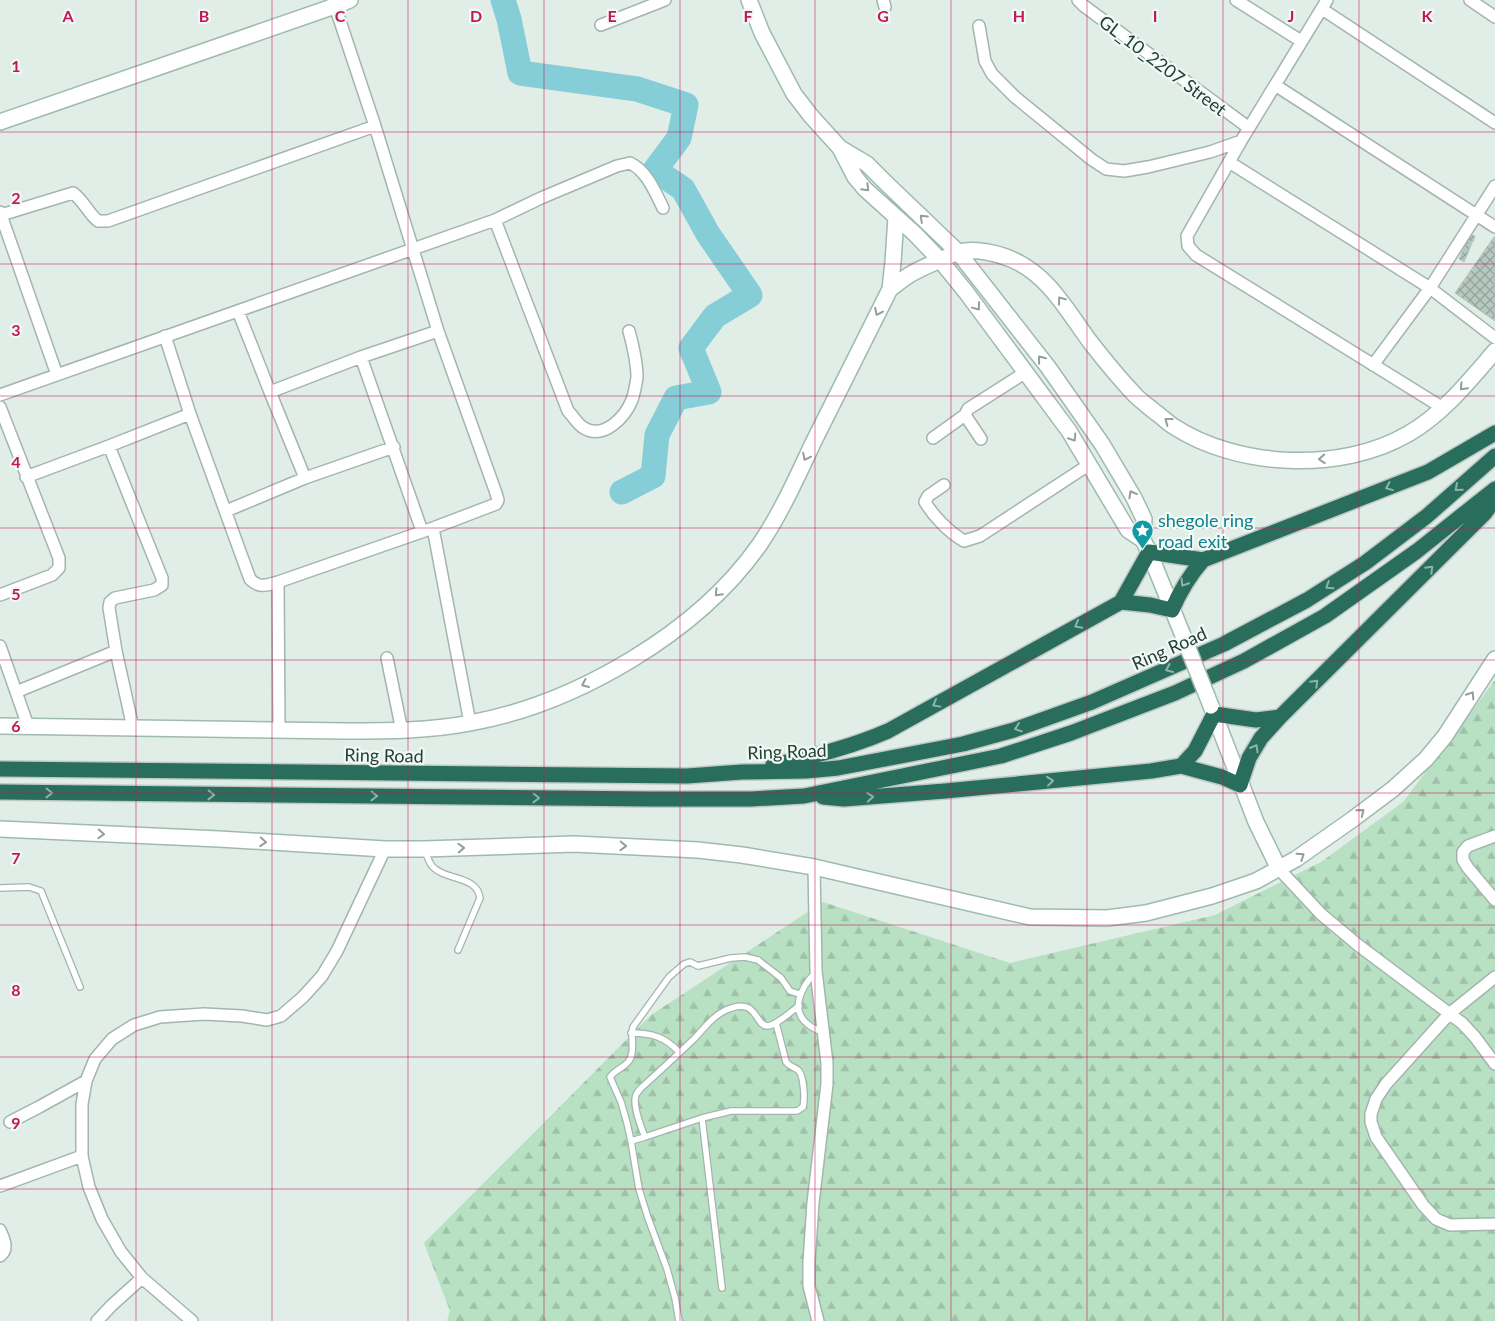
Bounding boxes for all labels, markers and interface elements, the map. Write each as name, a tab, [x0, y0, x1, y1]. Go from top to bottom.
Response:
text: A	[61, 6, 74, 25]
text: B	[199, 6, 209, 25]
text: C	[335, 6, 346, 25]
text: D	[470, 6, 482, 25]
text: E	[607, 6, 617, 25]
text: F	[743, 6, 753, 25]
text: G	[877, 6, 889, 25]
text: H	[1013, 6, 1025, 25]
text: I	[1153, 6, 1157, 25]
text: J	[1288, 6, 1294, 25]
text: K	[1422, 6, 1434, 25]
street label: GL_10_2207 Street	[1095, 10, 1231, 120]
text: 1	[11, 56, 21, 75]
one-way arrow	[860, 183, 869, 192]
text: 2	[11, 188, 21, 207]
one-way arrow	[919, 215, 928, 224]
one-way arrow	[1058, 296, 1067, 306]
one-way arrow	[971, 301, 980, 311]
one-way arrow	[874, 307, 884, 316]
text: 3	[11, 320, 21, 339]
one-way arrow	[1038, 355, 1047, 365]
one-way arrow	[1460, 382, 1469, 391]
one-way arrow	[1165, 419, 1174, 427]
one-way arrow	[1067, 432, 1076, 441]
text: 4	[11, 452, 21, 471]
one-way arrow	[802, 452, 812, 461]
one-way arrow	[1318, 454, 1326, 465]
one-way arrow	[1386, 481, 1394, 491]
one-way arrow	[1455, 483, 1464, 492]
one-way arrow	[1128, 490, 1138, 499]
place label: shegole ring road exit	[1158, 509, 1253, 552]
place icon: shegole ring road exit	[1130, 518, 1154, 549]
one-way arrow	[1425, 566, 1434, 575]
one-way arrow	[1181, 578, 1191, 587]
one-way arrow	[1325, 580, 1334, 589]
text: 5	[11, 584, 21, 603]
one-way arrow	[715, 587, 724, 596]
one-way arrow	[1075, 619, 1084, 629]
street label: Ring Road	[1128, 622, 1210, 674]
one-way arrow	[1165, 662, 1174, 673]
one-way arrow	[581, 678, 590, 689]
one-way arrow	[1309, 680, 1318, 689]
one-way arrow	[1465, 691, 1475, 700]
one-way arrow	[933, 698, 942, 708]
text: 6	[11, 716, 21, 735]
one-way arrow	[1014, 723, 1023, 733]
street label: Ring Road	[747, 739, 827, 763]
street label: Ring Road	[344, 743, 424, 767]
one-way arrow	[1249, 744, 1259, 753]
one-way arrow	[1046, 775, 1054, 786]
one-way arrow	[45, 788, 53, 798]
one-way arrow	[207, 789, 215, 800]
one-way arrow	[370, 791, 378, 801]
one-way arrow	[867, 792, 875, 803]
one-way arrow	[532, 793, 540, 803]
one-way arrow	[1356, 809, 1365, 818]
one-way arrow	[97, 828, 105, 839]
one-way arrow	[260, 836, 268, 847]
one-way arrow	[619, 840, 627, 851]
one-way arrow	[457, 843, 465, 854]
text: 7	[11, 848, 21, 867]
one-way arrow	[1295, 853, 1305, 862]
text: 8	[11, 980, 21, 999]
text: 9	[11, 1113, 21, 1132]

